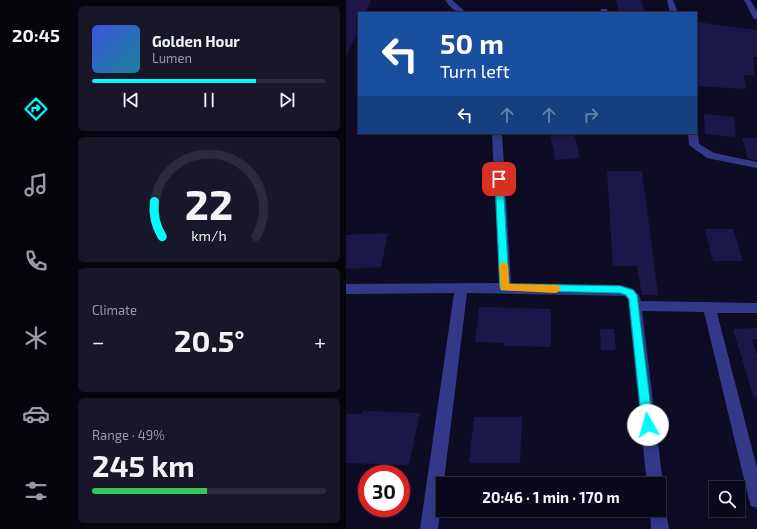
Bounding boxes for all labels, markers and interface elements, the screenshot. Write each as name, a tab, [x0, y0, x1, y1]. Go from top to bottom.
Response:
text: 20:45	[12, 24, 60, 46]
text: 50 m	[440, 26, 504, 60]
icon: left	[374, 28, 426, 80]
text: Golden Hour	[152, 32, 240, 50]
text: Lumen	[152, 50, 192, 66]
text: Turn left	[440, 60, 510, 82]
icon: previous	[120, 89, 142, 111]
icon: pause	[198, 89, 220, 111]
icon: next	[276, 89, 298, 111]
icon: directions	[22, 95, 50, 123]
icon: left	[454, 104, 476, 126]
icon: ahead	[496, 104, 518, 126]
icon: ahead	[538, 104, 560, 126]
icon: right	[580, 104, 602, 126]
pin	[482, 162, 516, 196]
icon: arrive	[488, 168, 510, 190]
icon: music	[22, 171, 50, 199]
text: 22	[185, 178, 233, 228]
text: km/h	[191, 227, 227, 244]
icon: phone	[22, 247, 50, 275]
text: Climate	[92, 302, 137, 318]
text: 20.5°	[174, 322, 245, 358]
icon: climate	[22, 324, 50, 352]
text: −	[92, 328, 105, 354]
text: +	[314, 328, 326, 354]
icon: car	[22, 400, 50, 428]
position arrow	[627, 404, 669, 446]
text: Range · 49%	[92, 427, 165, 443]
text: 245 km	[92, 447, 195, 483]
speed limit sign: 30	[358, 465, 410, 517]
icon: filters	[22, 477, 50, 505]
map controls	[709, 481, 745, 517]
button: search	[709, 481, 745, 517]
text: 20:46 · 1 min · 170 m	[482, 488, 620, 506]

